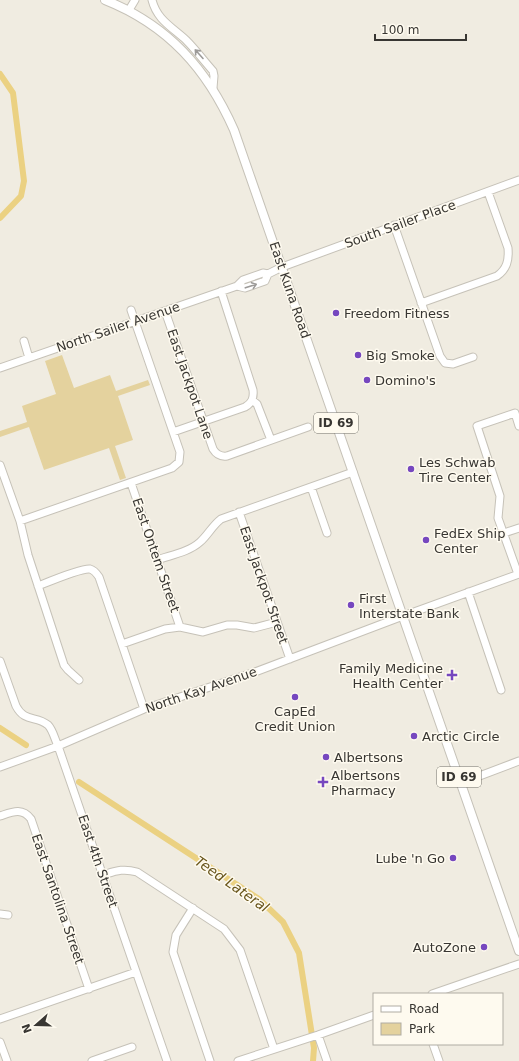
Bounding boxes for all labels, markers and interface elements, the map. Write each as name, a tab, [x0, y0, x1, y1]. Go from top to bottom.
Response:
scale bar	[375, 16, 466, 42]
text: 100 m	[381, 23, 419, 37]
one-way arrow	[194, 49, 204, 59]
street label: South Sailer Place	[342, 197, 458, 251]
street label: East Kuna Road	[266, 240, 314, 340]
one-way arrow	[245, 282, 258, 289]
street label: North Sailer Avenue	[54, 299, 182, 355]
place label: Freedom Fitness	[344, 306, 450, 321]
marker: Freedom Fitness	[331, 308, 341, 318]
street label: East Jackpot Lane	[164, 327, 216, 441]
place label: Big Smoke	[366, 348, 435, 363]
marker: Big Smoke	[353, 350, 363, 360]
place label: Domino's	[375, 373, 436, 388]
marker: Domino's	[362, 375, 372, 385]
road number: ID 69	[314, 413, 358, 433]
place label: Les Schwab Tire Center	[418, 455, 495, 485]
marker: Les Schwab Tire Center	[406, 464, 416, 474]
street label: East Ontem Street	[129, 496, 183, 614]
street label: East Jackpot Street	[237, 524, 291, 646]
place label: FedEx Ship Center	[434, 526, 505, 556]
marker: FedEx Ship Center	[421, 535, 431, 545]
place label: First Interstate Bank	[359, 591, 460, 621]
marker: First Interstate Bank	[346, 600, 356, 610]
place label: Family Medicine Health Center	[339, 661, 444, 691]
street label: North Kay Avenue	[143, 664, 259, 716]
marker: Family Medicine Health Center	[446, 669, 458, 681]
marker: CapEd Credit Union	[290, 692, 300, 702]
place label: CapEd Credit Union	[255, 704, 335, 734]
place label: Arctic Circle	[422, 729, 500, 744]
marker: Arctic Circle	[409, 731, 419, 741]
place label: Albertsons	[334, 750, 403, 765]
marker: Albertsons	[321, 752, 331, 762]
road number: ID 69	[437, 767, 481, 787]
place label: Albertsons Pharmacy	[331, 768, 400, 798]
marker: Albertsons Pharmacy	[318, 777, 328, 787]
street label: East 4th Street	[75, 812, 121, 910]
street label: East Santolina Street	[29, 832, 87, 966]
place label: Lube 'n Go	[375, 851, 445, 866]
water label: Teed Lateral	[192, 853, 272, 915]
marker: Lube 'n Go	[448, 853, 458, 863]
place label: AutoZone	[413, 940, 476, 955]
marker: AutoZone	[479, 942, 489, 952]
legend	[373, 993, 503, 1045]
text: Road	[409, 1002, 439, 1016]
north arrow	[16, 1005, 56, 1045]
text: N	[19, 1022, 35, 1035]
text: Park	[409, 1022, 435, 1036]

